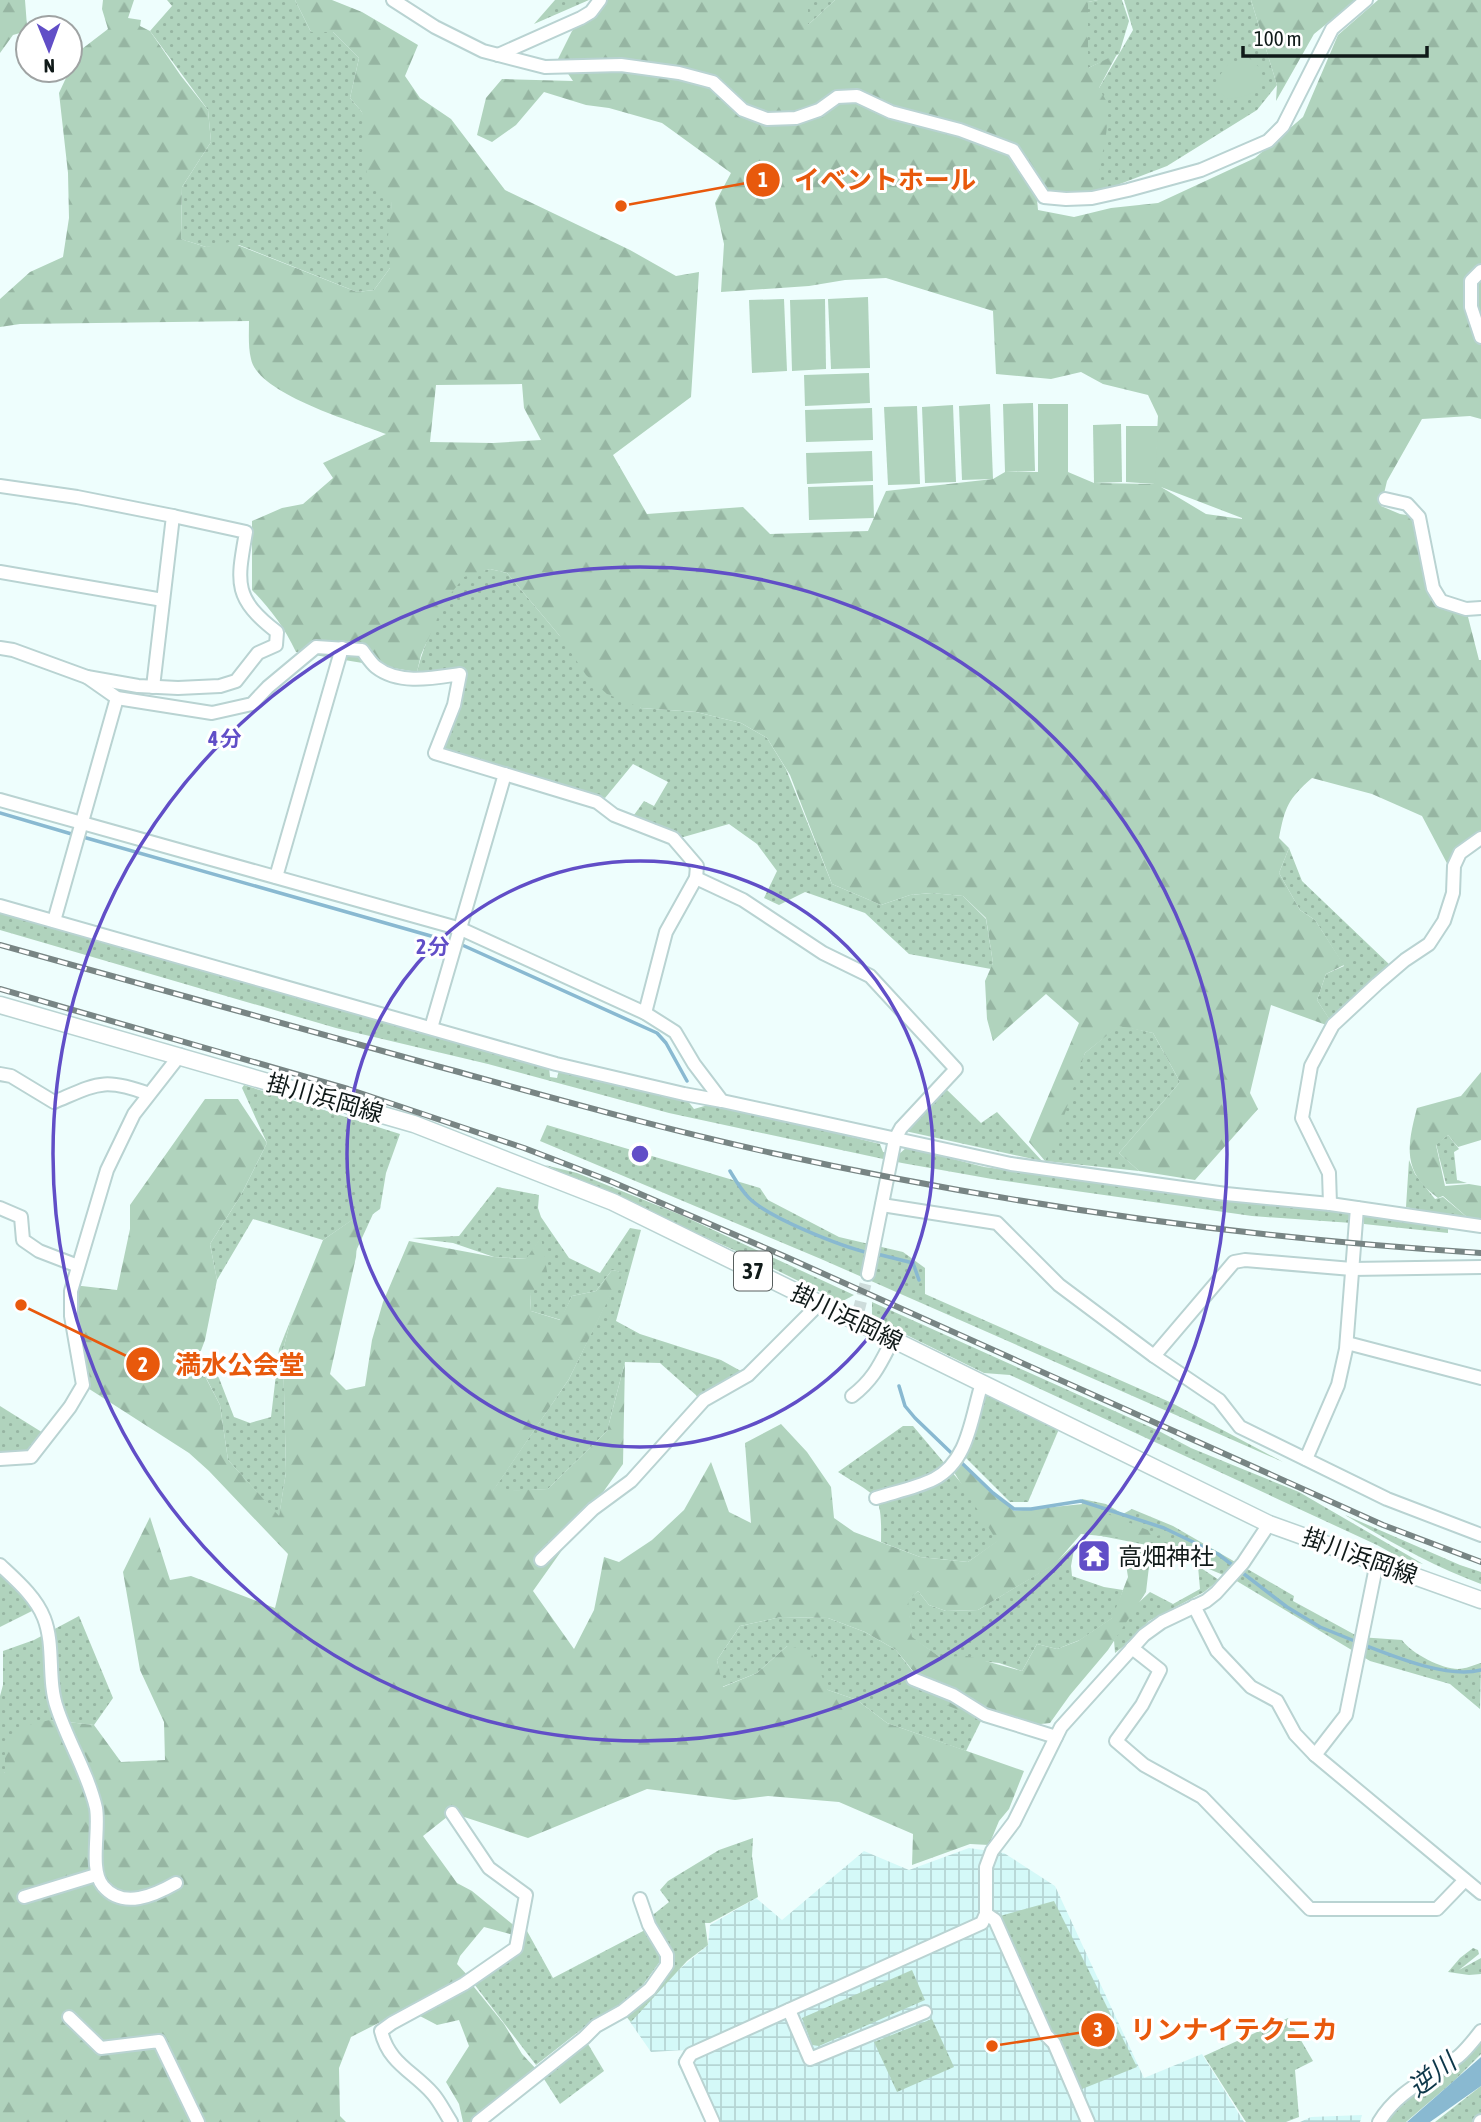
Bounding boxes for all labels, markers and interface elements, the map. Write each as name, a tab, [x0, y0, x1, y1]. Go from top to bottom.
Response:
north arrow	[14, 14, 84, 84]
scale bar	[1243, 14, 1427, 58]
text: 100 m	[1254, 26, 1302, 50]
text: N	[43, 55, 55, 77]
callout: イベントホール	[745, 156, 990, 203]
text: イベントホール	[794, 165, 976, 195]
text: 1	[758, 167, 768, 191]
text: 4 分	[207, 726, 242, 750]
text: 2 分	[416, 934, 450, 958]
street label: 掛川浜岡線	[264, 1068, 386, 1128]
centre of rings	[628, 1142, 652, 1166]
road number: 37	[734, 1252, 772, 1290]
street label: 掛川浜岡線	[787, 1279, 907, 1355]
callout: 満水公会堂	[126, 1341, 319, 1388]
text: 満水公会堂	[175, 1350, 305, 1380]
text: 2	[138, 1352, 148, 1376]
street label: 掛川浜岡線	[1299, 1523, 1421, 1589]
temple icon: 高畑神社	[1075, 1537, 1113, 1575]
place label: 高畑神社	[1118, 1543, 1214, 1570]
callout: リンナイテクニカ	[1081, 2006, 1352, 2053]
text: リンナイテクニカ	[1130, 2015, 1338, 2045]
text: 3	[1093, 2017, 1103, 2041]
water label: 逆川	[1402, 2045, 1464, 2103]

